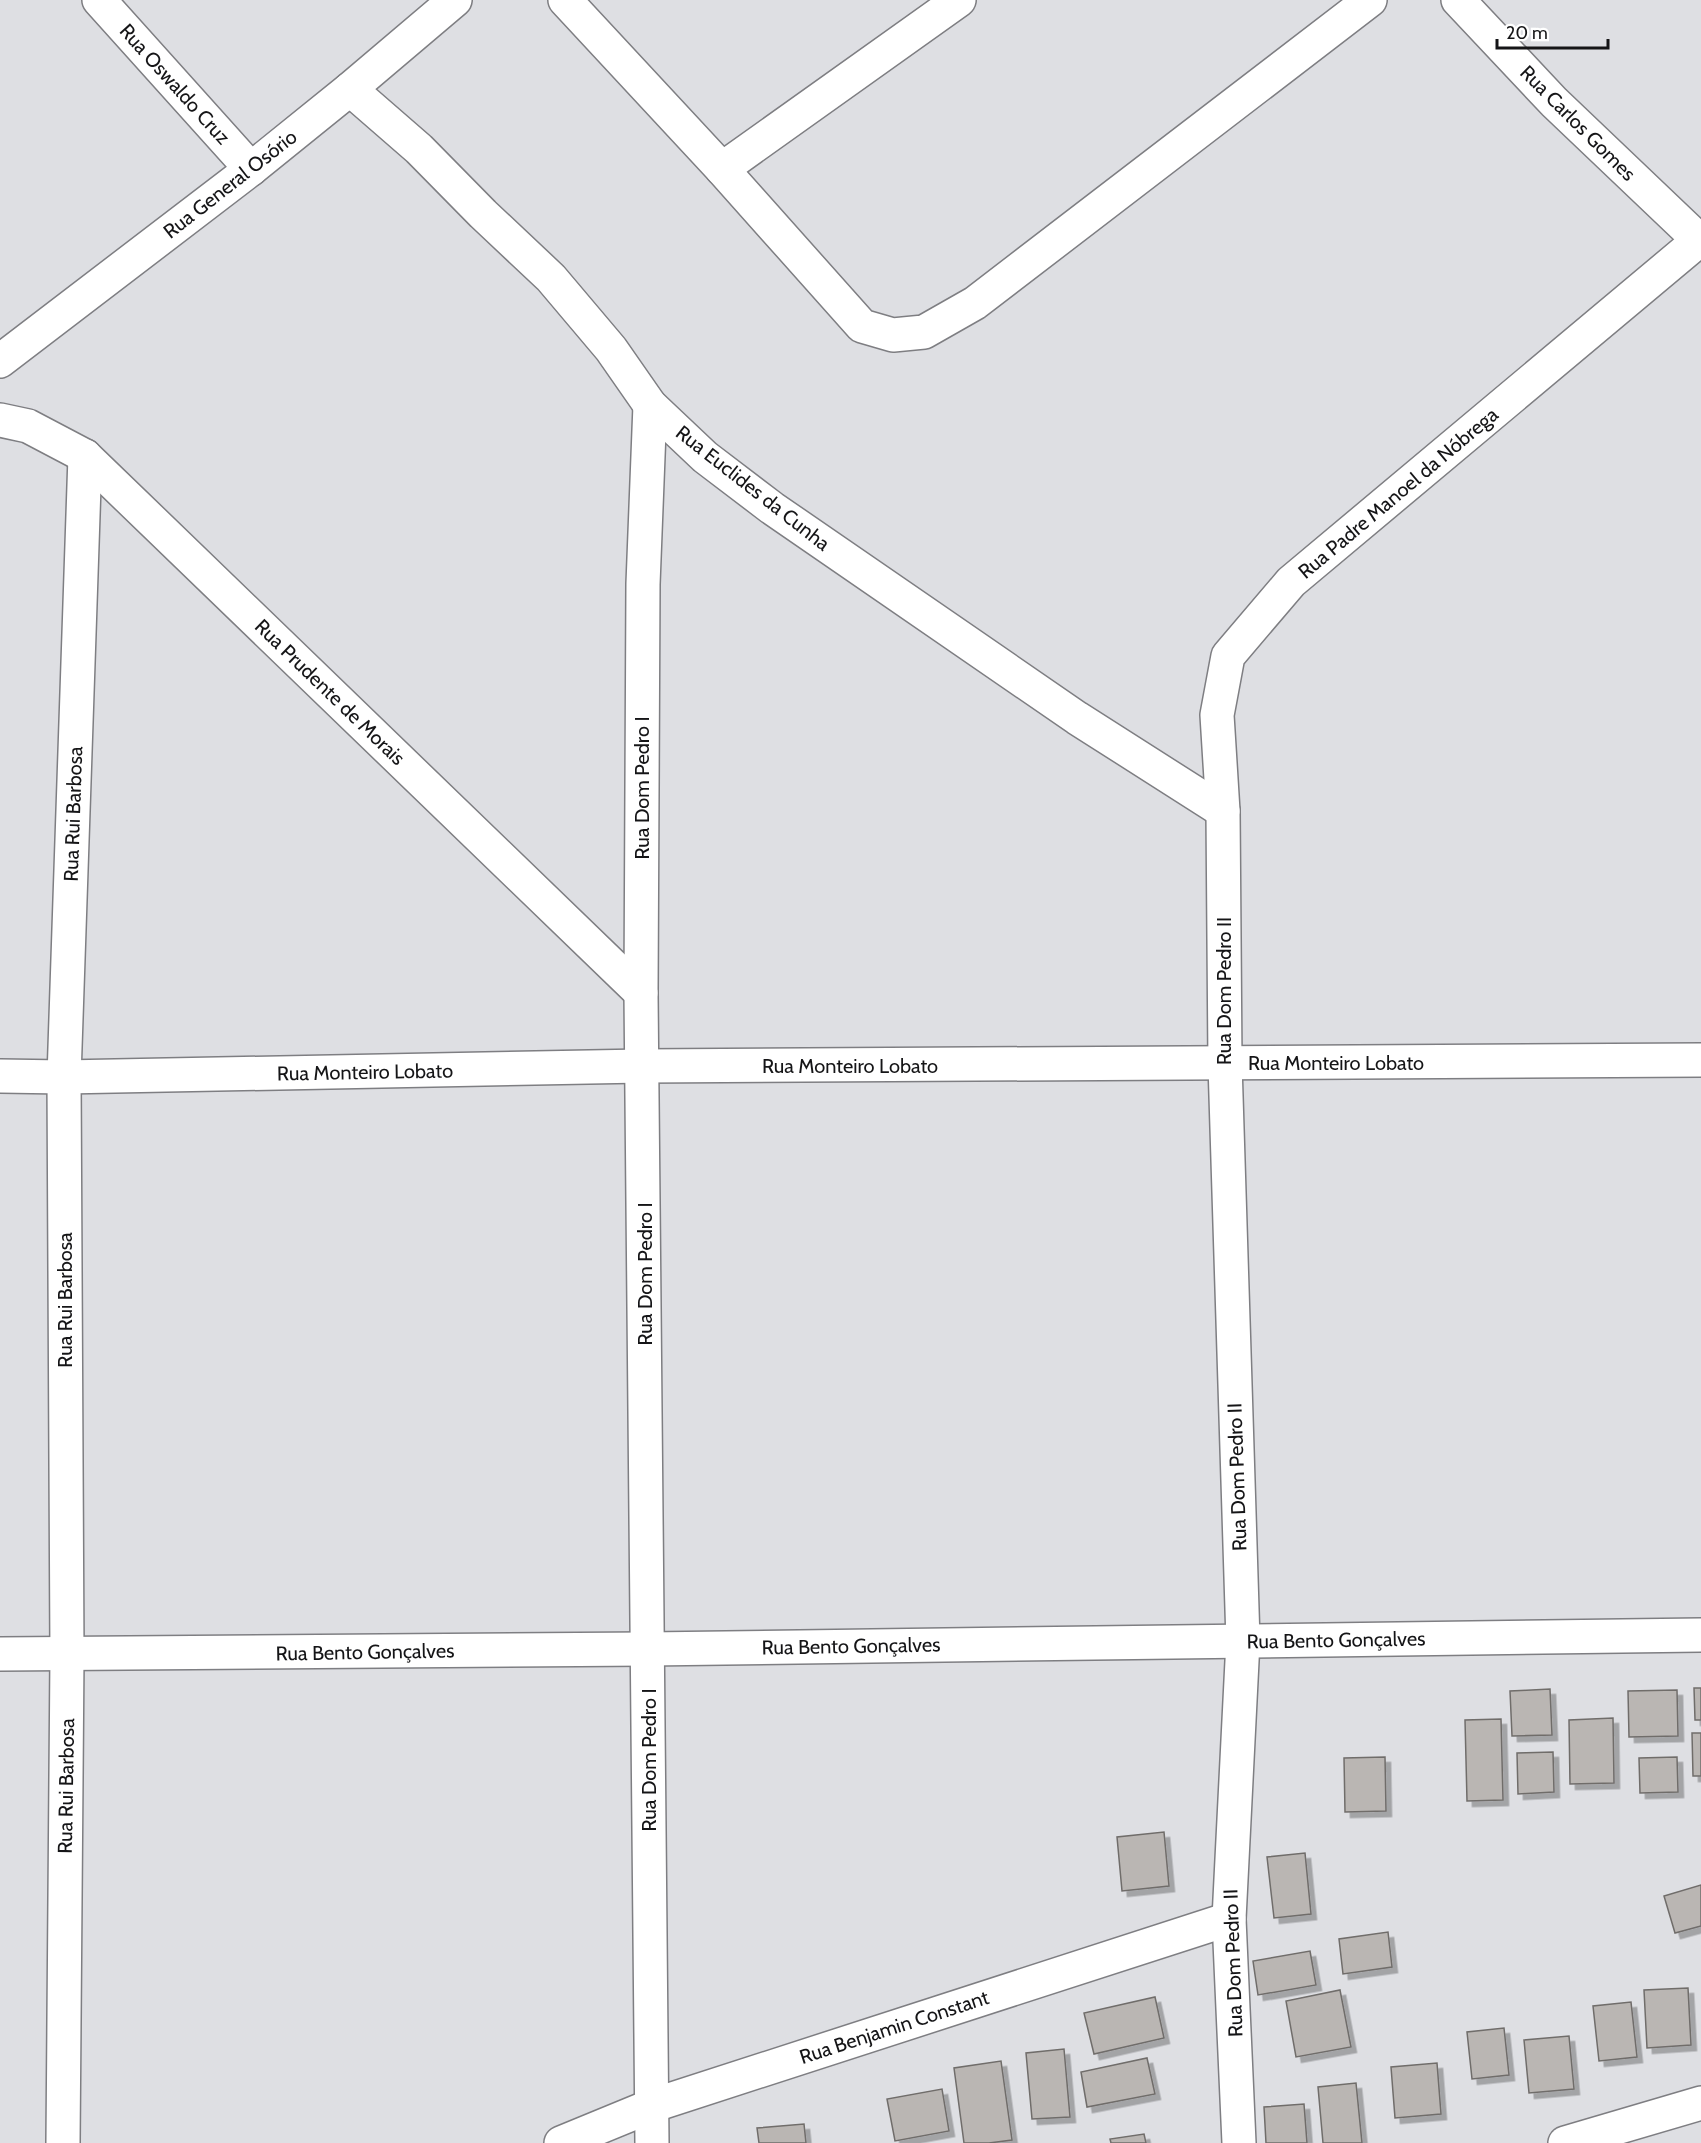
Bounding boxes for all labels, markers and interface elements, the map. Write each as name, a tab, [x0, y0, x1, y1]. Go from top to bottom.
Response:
scale bar	[1497, 12, 1608, 50]
street label: Rua Oswaldo Cruz	[115, 19, 235, 149]
text: 20 m	[1506, 22, 1548, 44]
street label: Rua Carlos Gomes	[1515, 60, 1641, 186]
street label: Rua General Osório	[159, 125, 301, 243]
street label: Rua Padre Manoel da Nóbrega	[1293, 402, 1503, 584]
street label: Rua Euclides da Cunha	[671, 420, 835, 556]
street label: Rua Prudente de Morais	[250, 614, 410, 770]
street label: Rua Dom Pedro I	[630, 716, 654, 860]
street label: Rua Rui Barbosa	[59, 746, 87, 882]
street label: Rua Dom Pedro II	[1212, 917, 1236, 1065]
street label: Rua Monteiro Lobato	[1248, 1051, 1424, 1075]
street label: Rua Monteiro Lobato	[762, 1054, 938, 1078]
street label: Rua Monteiro Lobato	[277, 1058, 453, 1086]
street label: Rua Dom Pedro I	[633, 1202, 657, 1346]
street label: Rua Rui Barbosa	[53, 1232, 77, 1368]
street label: Rua Dom Pedro II	[1222, 1403, 1252, 1551]
street label: Rua Bento Gonçalves	[1246, 1626, 1426, 1654]
street label: Rua Bento Gonçalves	[761, 1632, 941, 1660]
street label: Rua Bento Gonçalves	[275, 1638, 455, 1666]
street label: Rua Dom Pedro I	[637, 1688, 661, 1832]
street label: Rua Rui Barbosa	[53, 1718, 79, 1854]
street label: Rua Dom Pedro II	[1218, 1889, 1248, 2037]
street label: Rua Benjamin Constant	[796, 1985, 992, 2069]

